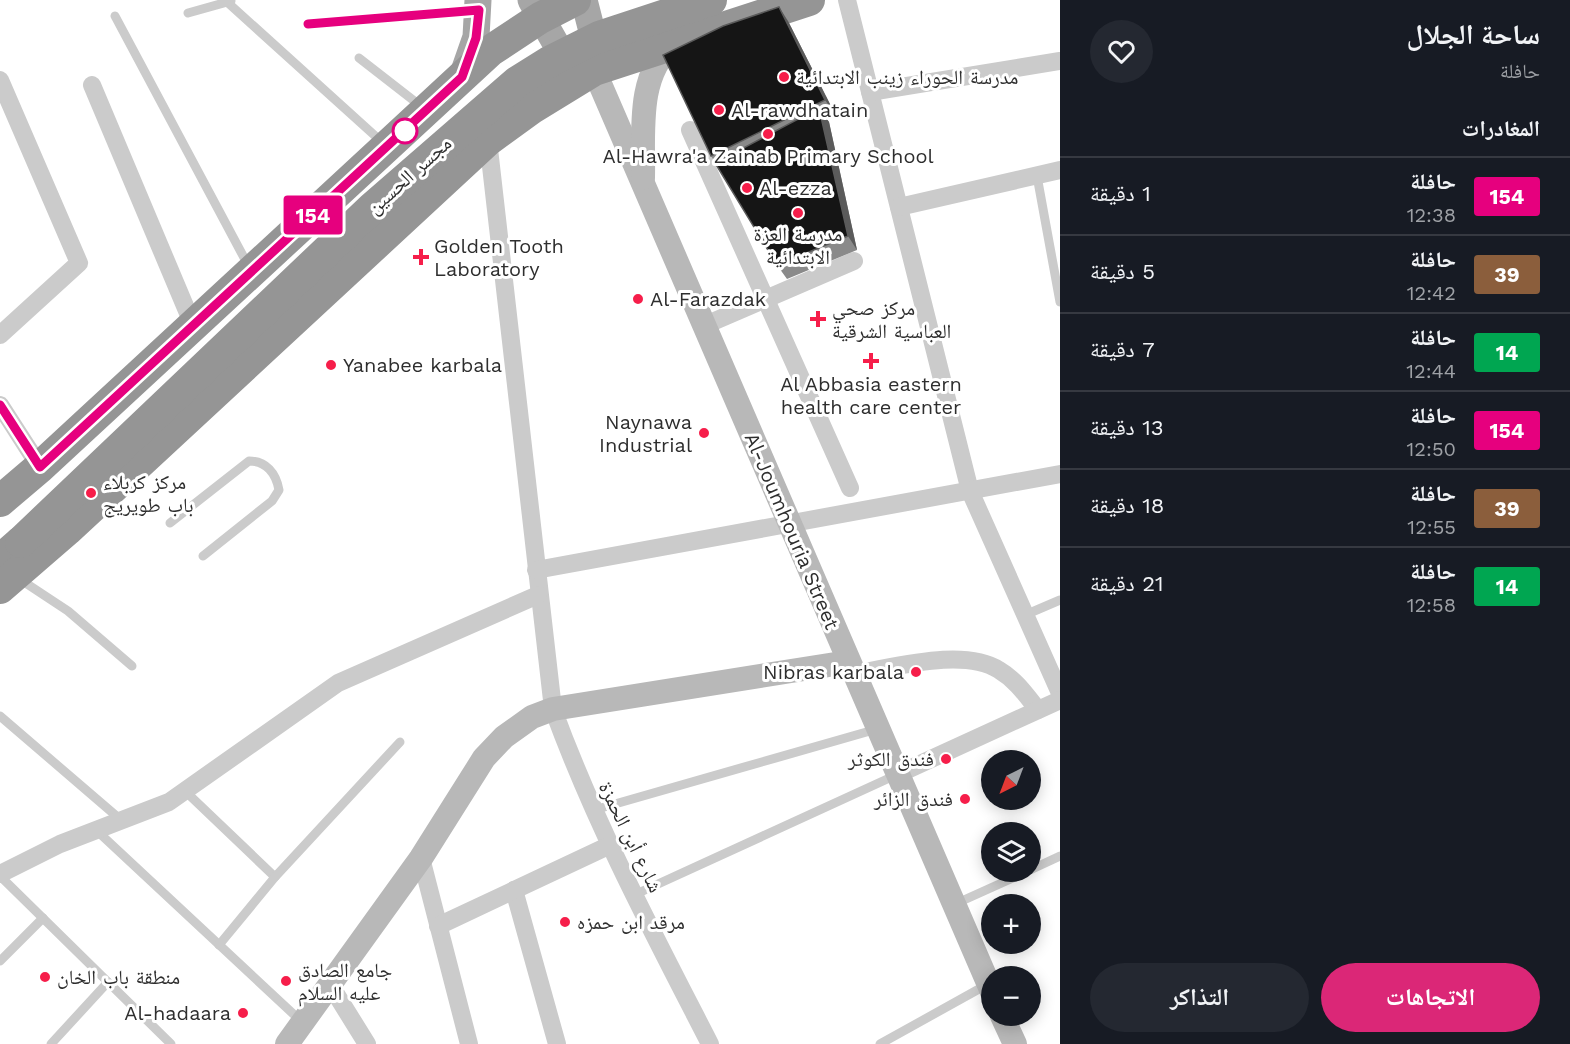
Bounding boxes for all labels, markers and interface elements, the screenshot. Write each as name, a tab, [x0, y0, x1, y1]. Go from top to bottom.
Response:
text: ساحة الجلال	[1406, 18, 1540, 51]
button: heart	[1090, 20, 1153, 83]
text: حافلة	[1500, 59, 1540, 83]
place label: مدرسة الحوراء زينب الابتدائية	[796, 65, 1018, 89]
marker: مدرسة الحوراء زينب الابتدائية	[777, 70, 791, 84]
place label: Al-rawdhatain	[731, 98, 868, 122]
marker: Al-rawdhatain	[712, 103, 726, 117]
text: المغادرات	[1462, 116, 1540, 141]
unlabelled marker	[392, 118, 418, 144]
marker: Al-Hawra'a Zainab Primary School	[761, 127, 775, 141]
street label: مجسر الحسين	[362, 131, 456, 219]
place label: Al-Hawra'a Zainab Primary School	[602, 144, 934, 168]
text: حافلة	[1410, 169, 1456, 194]
place label: Al-ezza	[759, 176, 832, 200]
marker: Al-ezza	[740, 181, 754, 195]
text: 1 دقيقة	[1090, 181, 1151, 206]
text: 154	[1490, 184, 1524, 209]
line badge: 154	[278, 196, 348, 234]
text: 154	[296, 203, 330, 228]
text: 12:38	[1407, 203, 1456, 227]
marker: مدرسة العزة الابتدائية	[791, 206, 805, 220]
place label: مدرسة العزة الابتدائية	[754, 222, 842, 269]
place label: Golden Tooth Laboratory	[434, 234, 564, 281]
text: حافلة	[1410, 247, 1456, 272]
marker: Golden Tooth Laboratory	[412, 248, 430, 266]
text: 5 دقيقة	[1090, 259, 1155, 284]
text: 39	[1494, 262, 1520, 287]
text: 12:42	[1407, 281, 1456, 305]
place label: Al-Farazdak	[650, 287, 766, 311]
marker: Al-Farazdak	[631, 292, 645, 306]
place label: مركز صحي العباسية الشرقية	[832, 296, 951, 343]
marker: مركز صحي العباسية الشرقية	[809, 310, 827, 328]
text: حافلة	[1410, 325, 1456, 350]
text: 7 دقيقة	[1090, 337, 1155, 362]
text: 14	[1496, 340, 1518, 365]
marker: Al Abbasia eastern health care center	[862, 352, 880, 370]
place label: Yanabee karbala	[343, 353, 502, 377]
marker: Yanabee karbala	[324, 358, 338, 372]
text: 12:44	[1406, 359, 1456, 383]
place label: Al Abbasia eastern health care center	[780, 372, 962, 419]
text: حافلة	[1410, 403, 1456, 428]
place label: Naynawa Industrial	[599, 410, 692, 457]
text: 13 دقيقة	[1090, 415, 1164, 440]
text: 154	[1490, 418, 1524, 443]
marker: Naynawa Industrial	[697, 426, 711, 440]
street label: Al-Joumhouria Street	[740, 429, 845, 634]
text: 12:50	[1407, 437, 1456, 461]
place label: مركز كربلاء باب طويريج	[103, 470, 194, 518]
text: حافلة	[1410, 481, 1456, 506]
marker: مركز كربلاء باب طويريج	[84, 486, 98, 500]
text: 18 دقيقة	[1090, 493, 1164, 518]
text: 39	[1494, 496, 1520, 521]
text: 12:55	[1407, 515, 1456, 539]
text: حافلة	[1410, 559, 1456, 584]
text: 21 دقيقة	[1090, 571, 1164, 596]
text: 14	[1496, 574, 1518, 599]
text: 12:58	[1407, 593, 1456, 617]
place label: Nibras karbala	[763, 660, 904, 684]
marker: Nibras karbala	[909, 665, 923, 679]
place label: فندق الكوثر	[847, 747, 934, 771]
north arrow	[981, 750, 1041, 810]
map controls	[981, 750, 1041, 1026]
marker: فندق الكوثر	[939, 752, 953, 766]
street label: شارع أبن الحمزة	[593, 778, 668, 897]
place label: فندق الزائر	[873, 787, 953, 811]
marker: فندق الزائر	[958, 792, 972, 806]
button: layers	[981, 822, 1041, 882]
button: +	[981, 894, 1041, 954]
place label: مرقد ابن حمزه	[577, 910, 685, 934]
marker: مرقد ابن حمزه	[558, 915, 572, 929]
place label: جامع الصادق عليه السلام	[298, 958, 392, 1007]
button: التذاكر	[1090, 963, 1309, 1032]
button: الاتجاهات	[1321, 963, 1540, 1032]
place label: منطقة باب الخان	[57, 965, 180, 989]
button: −	[981, 966, 1041, 1026]
marker: منطقة باب الخان	[38, 970, 52, 984]
marker: جامع الصادق عليه السلام	[279, 974, 293, 988]
place label: Al-hadaara	[124, 1001, 231, 1025]
marker: Al-hadaara	[236, 1006, 250, 1020]

